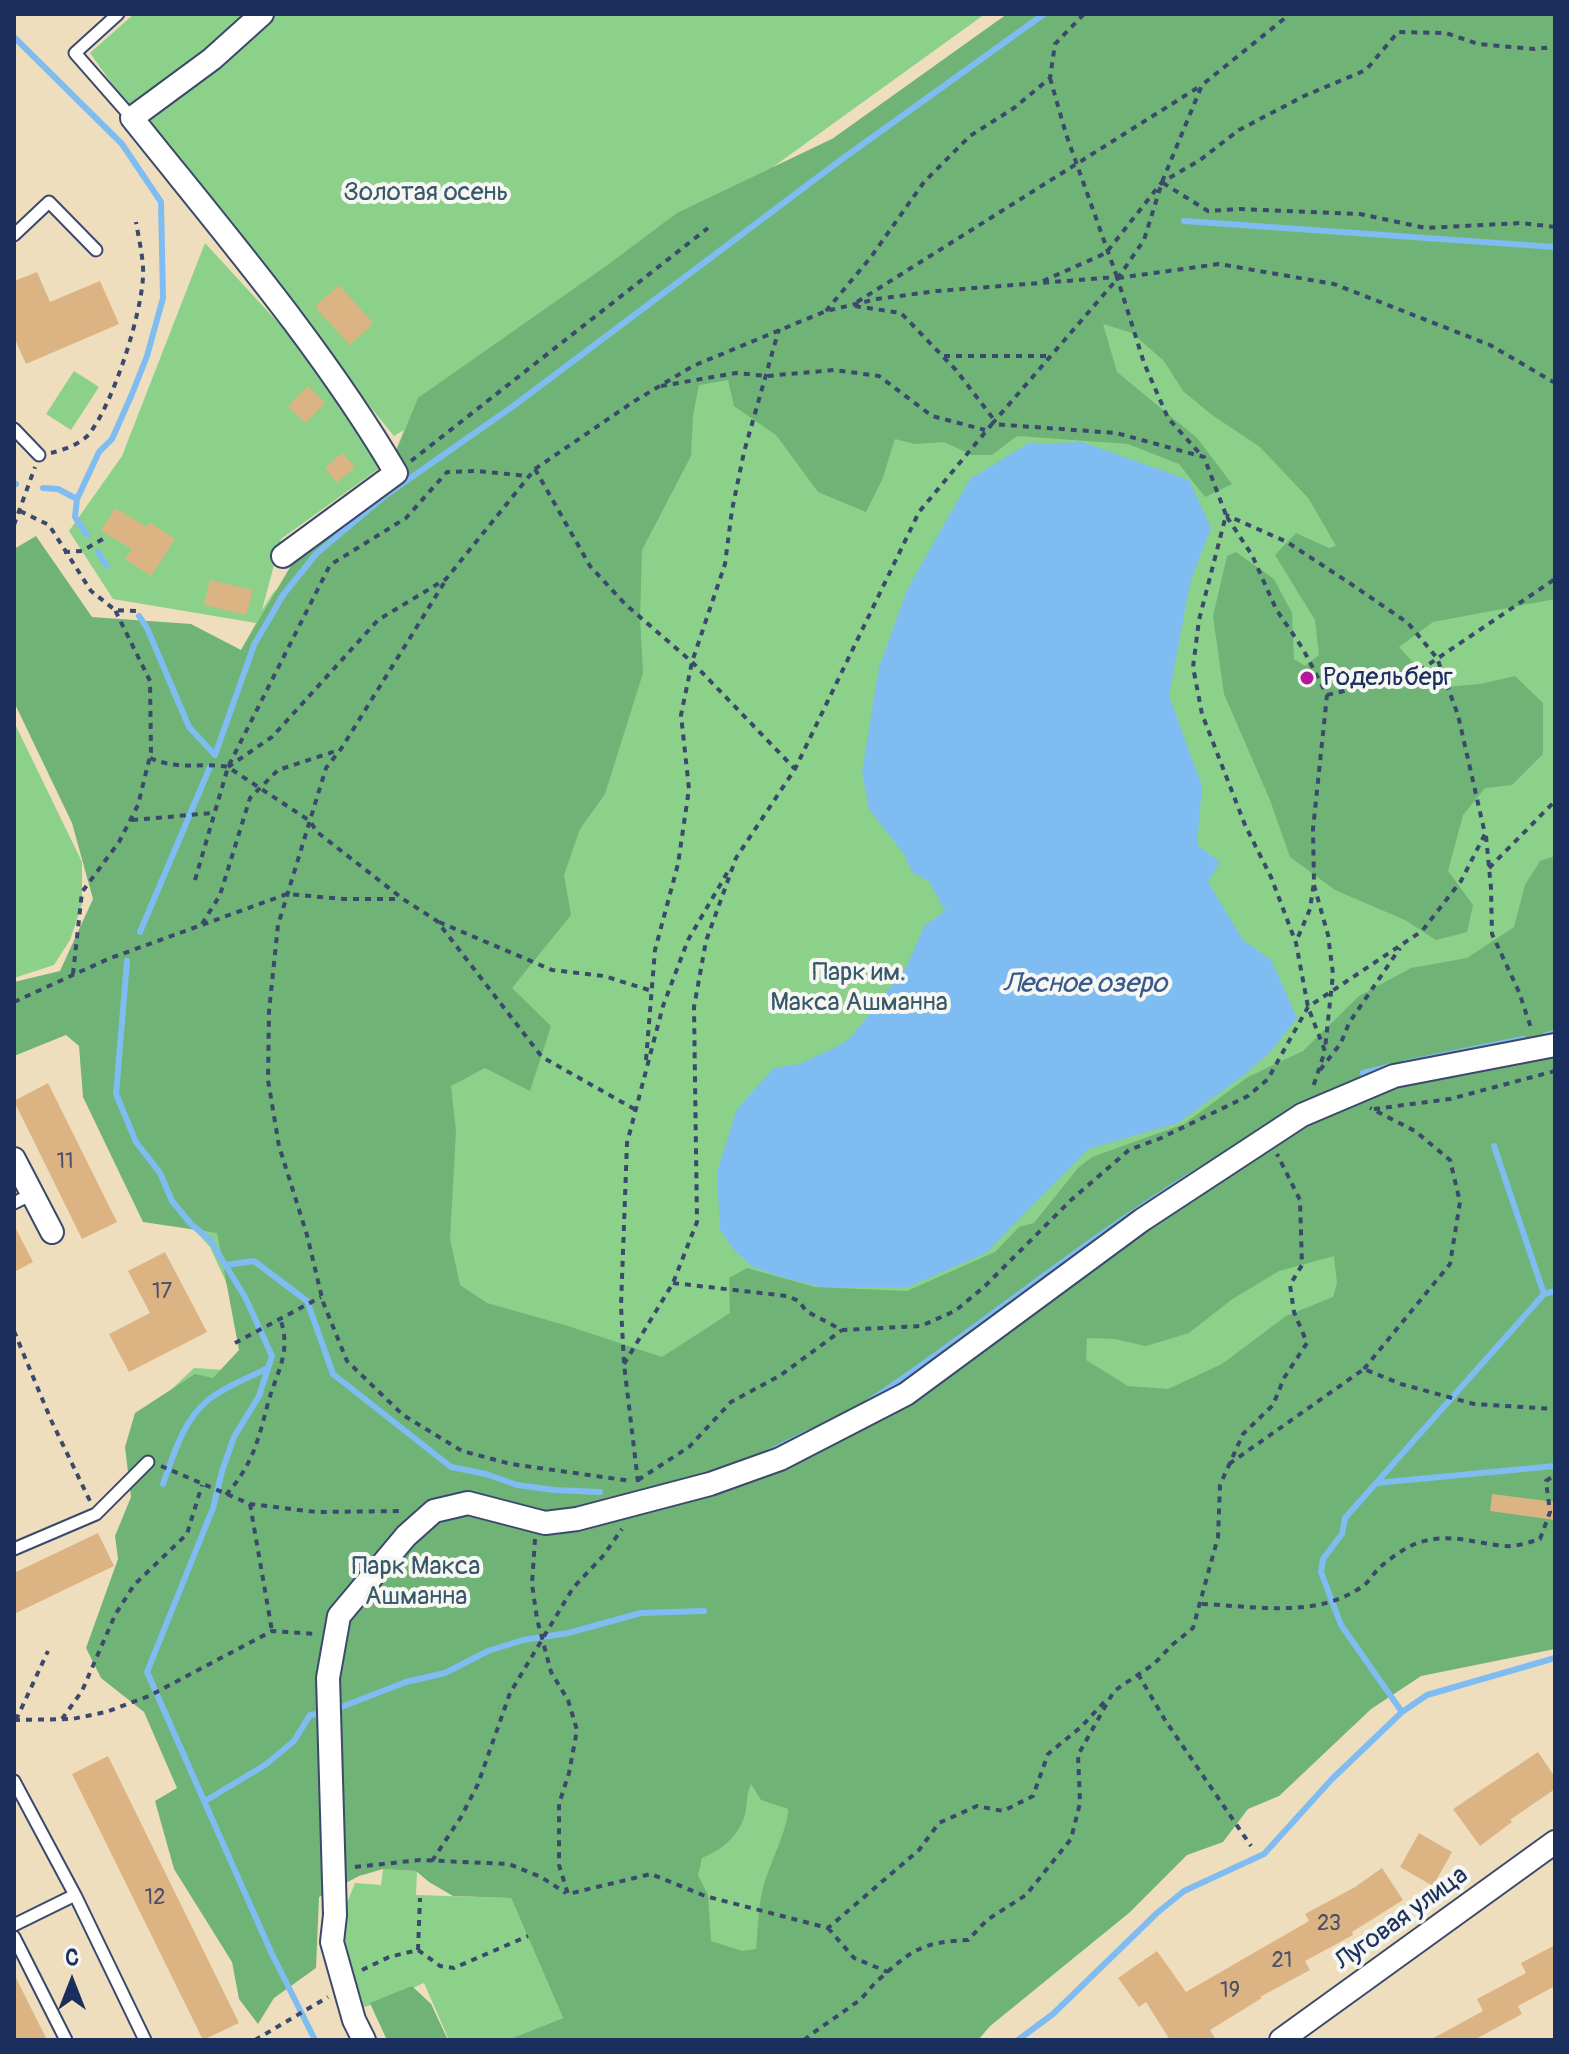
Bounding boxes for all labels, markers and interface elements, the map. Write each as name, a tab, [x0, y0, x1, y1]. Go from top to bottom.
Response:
park label: Золотая осень	[343, 177, 509, 209]
place label: Родельберг	[1323, 662, 1453, 694]
marker: Родельберг	[1298, 669, 1316, 687]
park label: Парк им. Макса Ашманна	[770, 957, 948, 1018]
water label: Лесное озеро	[1003, 968, 1167, 1002]
house number: 11	[56, 1149, 74, 1175]
house number: 17	[152, 1279, 172, 1305]
park label: Парк Макса Ашманна	[352, 1551, 480, 1612]
street label: Луговая улица	[1329, 1860, 1475, 1978]
house number: 12	[145, 1885, 165, 1911]
house number: 23	[1317, 1911, 1341, 1937]
north arrow	[32, 1942, 112, 2022]
text: С	[65, 1944, 79, 1972]
house number: 21	[1272, 1948, 1292, 1974]
house number: 19	[1220, 1978, 1240, 2004]

